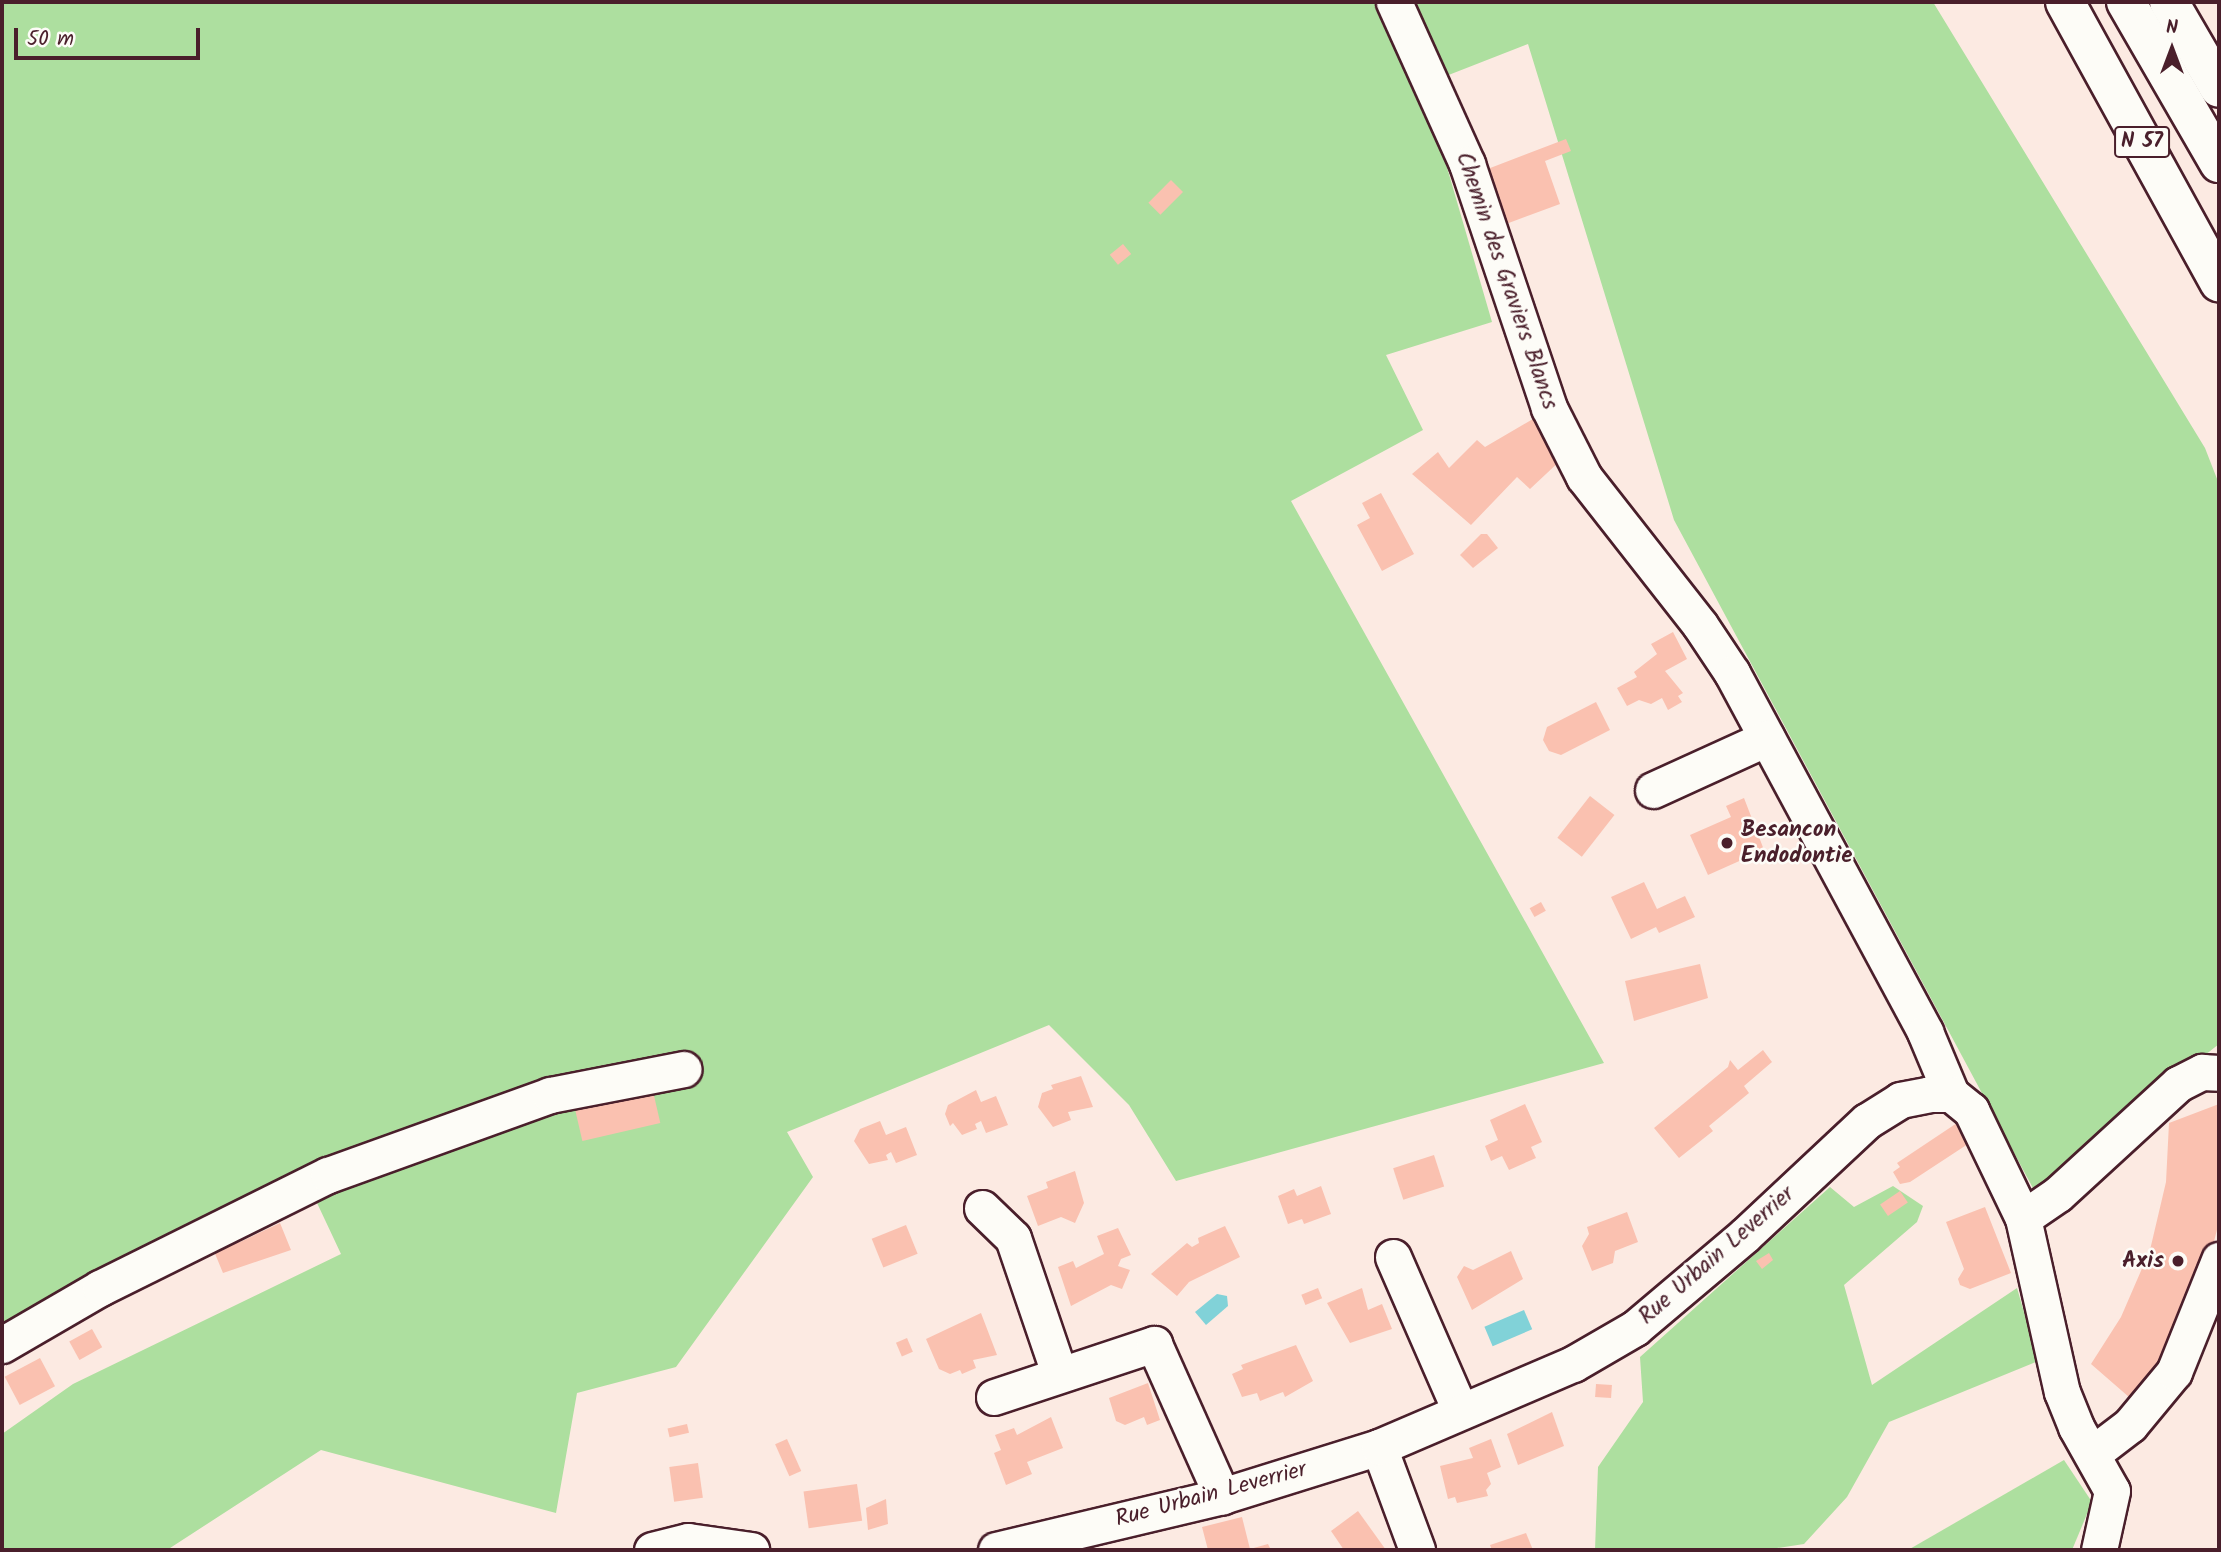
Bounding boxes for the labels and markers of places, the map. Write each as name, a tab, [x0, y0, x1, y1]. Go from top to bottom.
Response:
place label: Besancon Endodontie	[1741, 816, 1853, 870]
marker: Besancon Endodontie	[1719, 835, 1735, 851]
place label: Axis	[2122, 1247, 2164, 1275]
marker: Axis	[2170, 1253, 2186, 1269]

